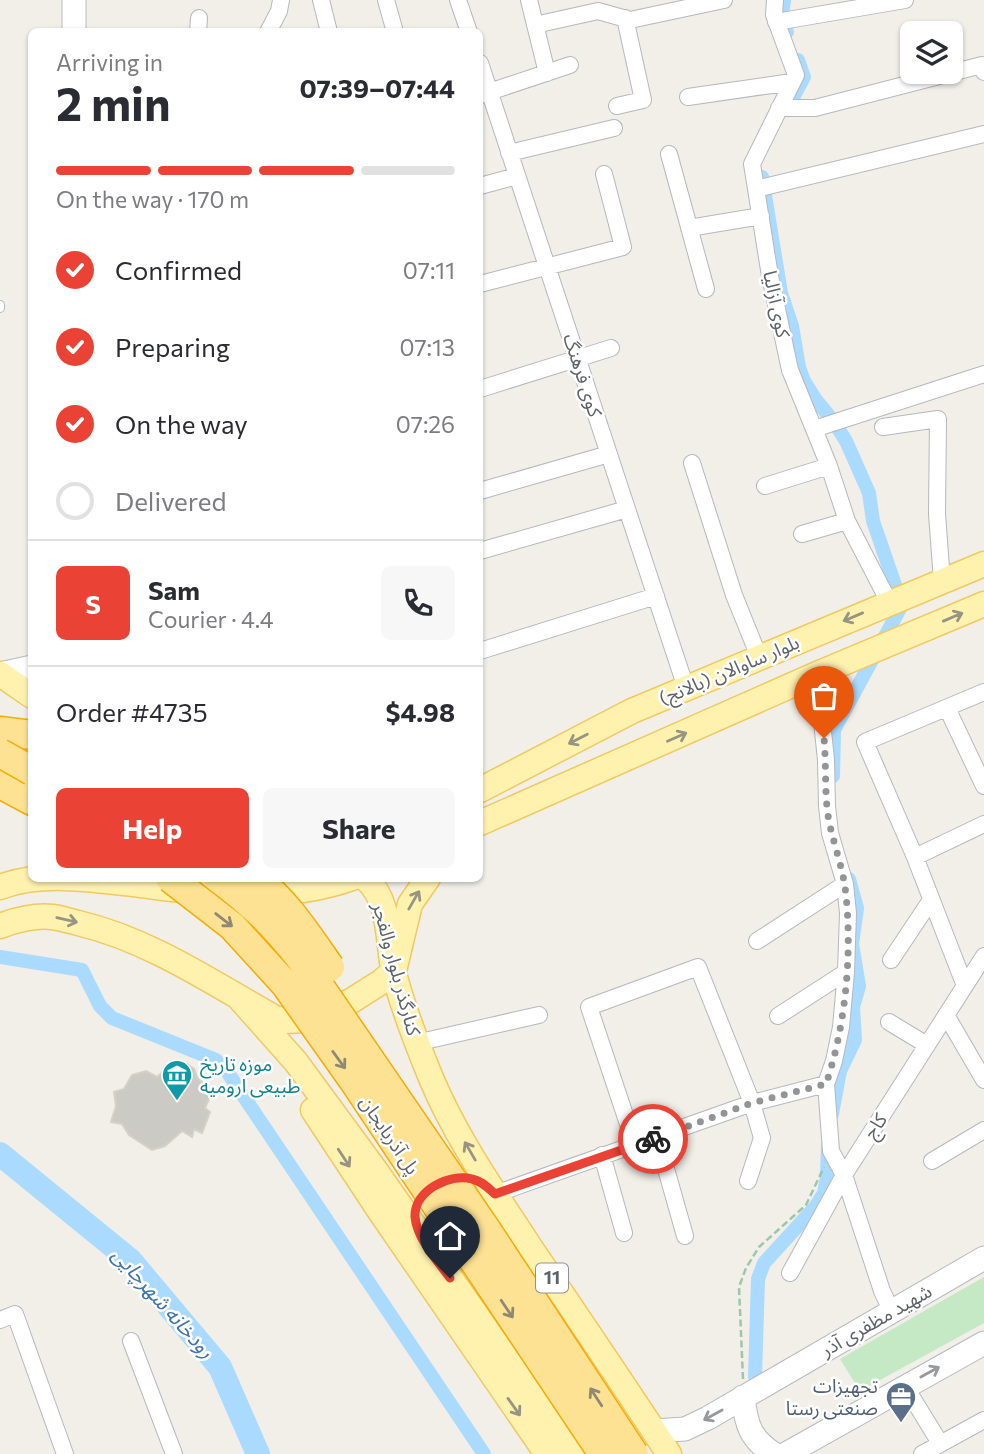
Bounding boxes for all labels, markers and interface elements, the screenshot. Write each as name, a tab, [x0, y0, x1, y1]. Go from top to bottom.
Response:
map controls	[900, 21, 963, 84]
button: layers	[900, 21, 963, 84]
text: Arriving in	[56, 48, 163, 76]
text: 07:39–07:44	[300, 72, 455, 103]
text: 2 min	[56, 74, 171, 130]
text: On the way · 170 m	[56, 185, 249, 213]
icon: check	[56, 251, 94, 289]
text: Confirmed	[115, 254, 242, 285]
text: 07:11	[403, 256, 455, 284]
street label: کوی آزالیا	[758, 268, 796, 341]
icon: check	[56, 328, 94, 366]
street label: کوی فرهنگ	[558, 330, 608, 421]
text: Preparing	[115, 331, 230, 362]
text: 07:13	[400, 333, 455, 361]
icon: check	[56, 405, 94, 443]
text: On the way	[115, 408, 248, 439]
text: 07:26	[396, 410, 455, 438]
text: Delivered	[115, 485, 226, 516]
button: phone	[381, 566, 455, 640]
text: Sam	[148, 574, 200, 605]
text: S	[85, 588, 101, 619]
text: Courier · 4.4	[148, 605, 274, 633]
one-way arrow	[941, 610, 963, 623]
one-way arrow	[843, 612, 864, 625]
street label: بلوار ساوالان (بالانج)	[655, 630, 804, 713]
pin	[794, 666, 854, 738]
icon: bag	[805, 677, 843, 715]
text: Order #4735	[56, 696, 208, 727]
text: $4.98	[386, 696, 455, 727]
one-way arrow	[666, 730, 687, 743]
one-way arrow	[568, 733, 589, 747]
button: Help	[56, 788, 249, 868]
button: Share	[263, 788, 455, 868]
one-way arrow	[407, 890, 421, 910]
street label: کنارگذر بلوار والفجر	[367, 899, 427, 1039]
one-way arrow	[214, 912, 233, 927]
one-way arrow	[55, 914, 78, 927]
one-way arrow	[332, 1050, 346, 1069]
place label: موزه تاریخ طبیعی ارومیه	[200, 1052, 300, 1098]
museum icon: موزه تاریخ طبیعی ارومیه	[160, 1058, 194, 1102]
street label: پل آذربایجان	[354, 1091, 425, 1180]
courier	[618, 1104, 688, 1174]
street label: کاج	[858, 1108, 894, 1144]
icon: bike	[634, 1120, 672, 1158]
one-way arrow	[463, 1142, 477, 1162]
one-way arrow	[337, 1148, 352, 1167]
pin	[420, 1206, 480, 1278]
icon: home	[431, 1217, 469, 1255]
water label: رودخانه شهرچایی	[106, 1242, 221, 1365]
road number: 11	[536, 1264, 568, 1293]
street label: شهید مظفری آذر	[815, 1279, 936, 1362]
one-way arrow	[500, 1299, 514, 1319]
one-way arrow	[920, 1365, 940, 1379]
place label: تجهیزات صنعتی رستا	[786, 1374, 878, 1420]
office icon: تجهیزات صنعتی رستا	[884, 1380, 918, 1424]
one-way arrow	[589, 1388, 604, 1407]
one-way arrow	[507, 1397, 521, 1416]
one-way arrow	[703, 1408, 723, 1422]

